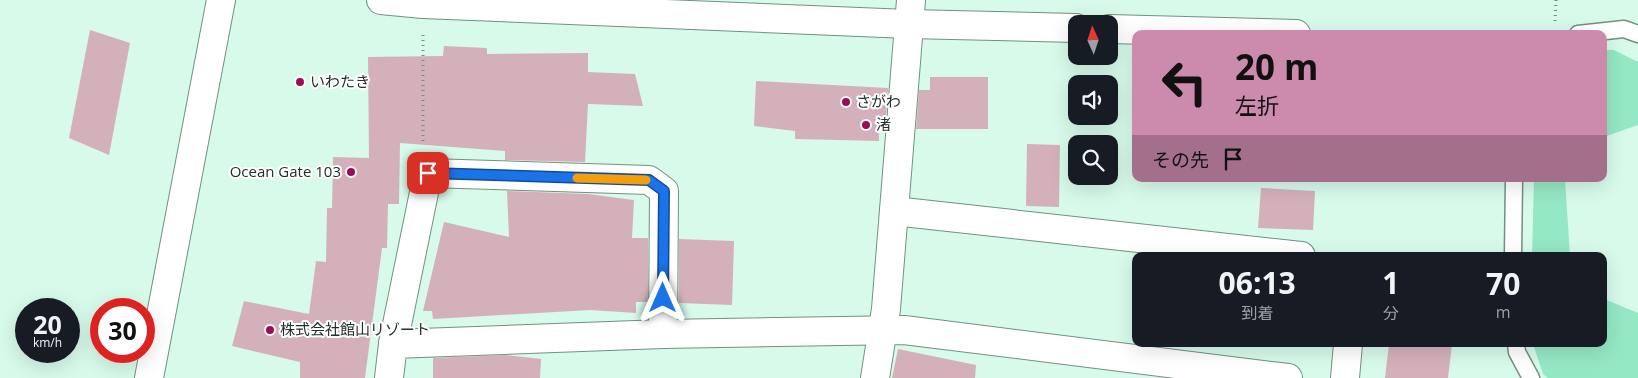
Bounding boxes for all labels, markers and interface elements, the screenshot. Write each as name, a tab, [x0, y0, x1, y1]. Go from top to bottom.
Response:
north arrow	[1068, 15, 1118, 65]
map controls	[1068, 15, 1118, 185]
text: 20 m	[1235, 43, 1318, 90]
icon: left	[1152, 50, 1217, 115]
place label: いわたき	[310, 71, 370, 91]
button: sound	[1068, 75, 1118, 125]
marker: いわたき	[294, 76, 306, 88]
text: 左折	[1235, 90, 1279, 120]
place label: さがわ	[856, 91, 901, 111]
marker: さがわ	[840, 96, 852, 108]
place label: 渚	[876, 114, 891, 134]
marker: 渚	[860, 119, 872, 131]
button: search	[1068, 135, 1118, 185]
icon: arrive	[1219, 145, 1247, 173]
text: その先	[1152, 147, 1209, 173]
pin	[407, 152, 449, 194]
icon: arrive	[414, 159, 442, 187]
place label: Ocean Gate 103	[230, 161, 341, 181]
marker: Ocean Gate 103	[345, 166, 357, 178]
text: 06:13	[1219, 262, 1296, 303]
text: 1	[1382, 262, 1399, 303]
text: 70	[1486, 263, 1520, 304]
position arrow	[636, 271, 688, 323]
speed limit sign: 30	[90, 298, 155, 363]
text: m	[1496, 301, 1511, 323]
text: 到着	[1241, 302, 1273, 324]
text: 分	[1383, 302, 1399, 324]
text: 20	[33, 307, 62, 341]
place label: 株式会社館山リゾート	[280, 319, 430, 339]
marker: 株式会社館山リゾート	[264, 324, 276, 336]
text: km/h	[33, 334, 62, 351]

